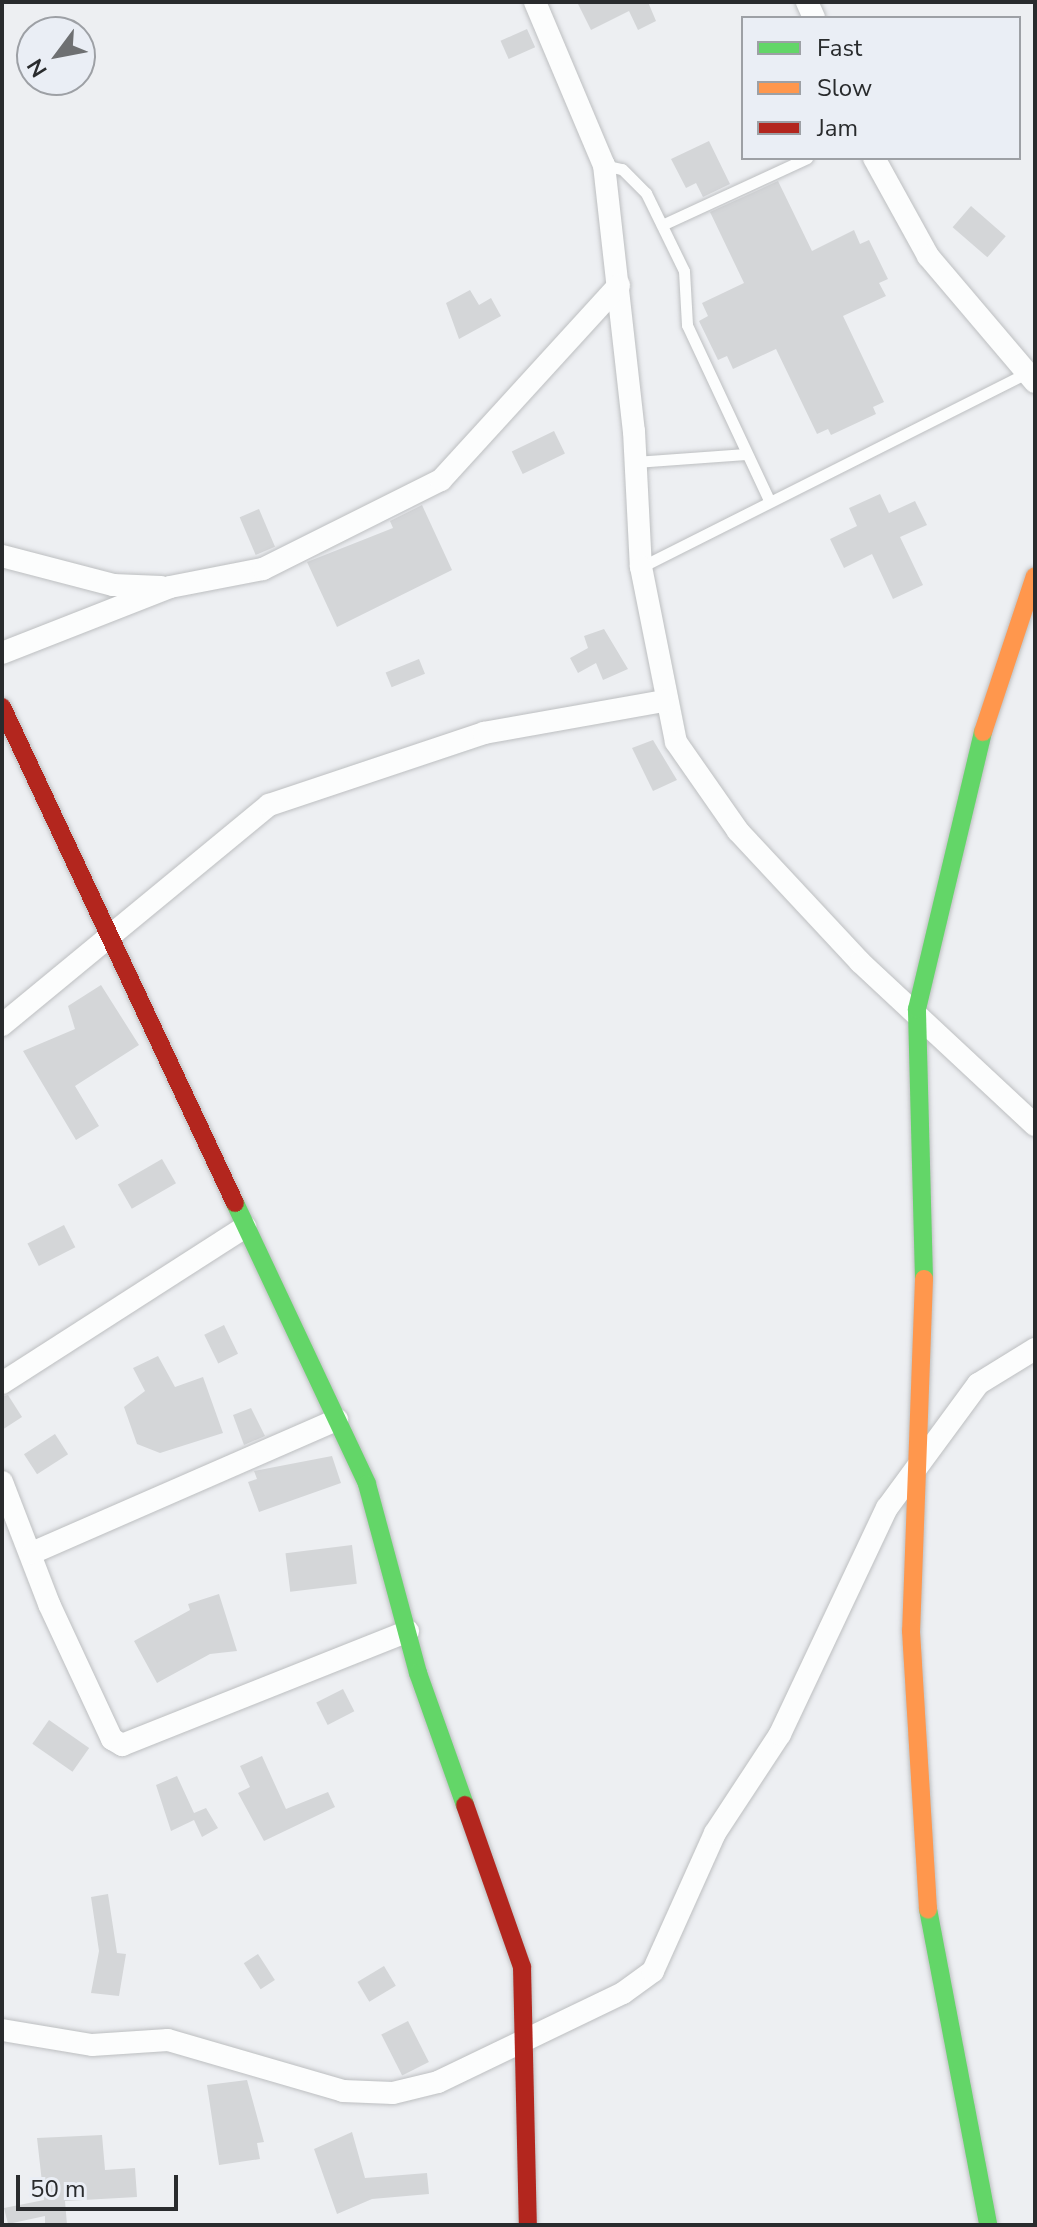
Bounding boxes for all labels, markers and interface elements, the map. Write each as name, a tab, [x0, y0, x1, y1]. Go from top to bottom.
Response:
north arrow	[16, 16, 96, 96]
legend	[741, 16, 1021, 160]
text: Fast	[817, 32, 862, 64]
text: N	[20, 53, 54, 83]
text: Slow	[817, 72, 872, 104]
text: Jam	[817, 112, 858, 144]
scale bar	[20, 2159, 182, 2209]
text: 50 m	[30, 2173, 86, 2205]

